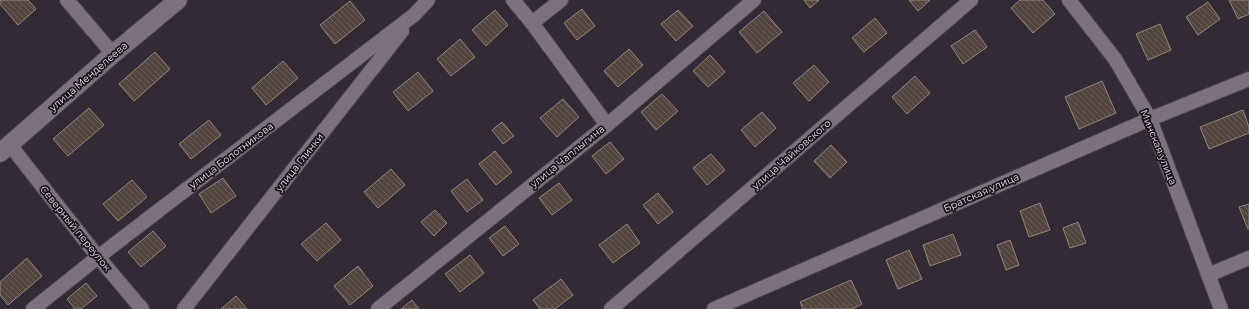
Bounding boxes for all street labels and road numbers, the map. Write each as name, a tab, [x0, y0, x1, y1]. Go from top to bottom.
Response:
street label: улица Менделеева	[46, 39, 130, 115]
street label: Минская улица	[1137, 108, 1180, 187]
street label: улица Чайковского	[748, 117, 833, 193]
street label: улица Болотникова	[186, 119, 276, 192]
street label: улица Чаплыгина	[527, 122, 607, 191]
street label: улица Глинки	[272, 130, 326, 195]
street label: Братская улица	[941, 170, 1021, 215]
street label: Северный переулок	[37, 183, 114, 274]

